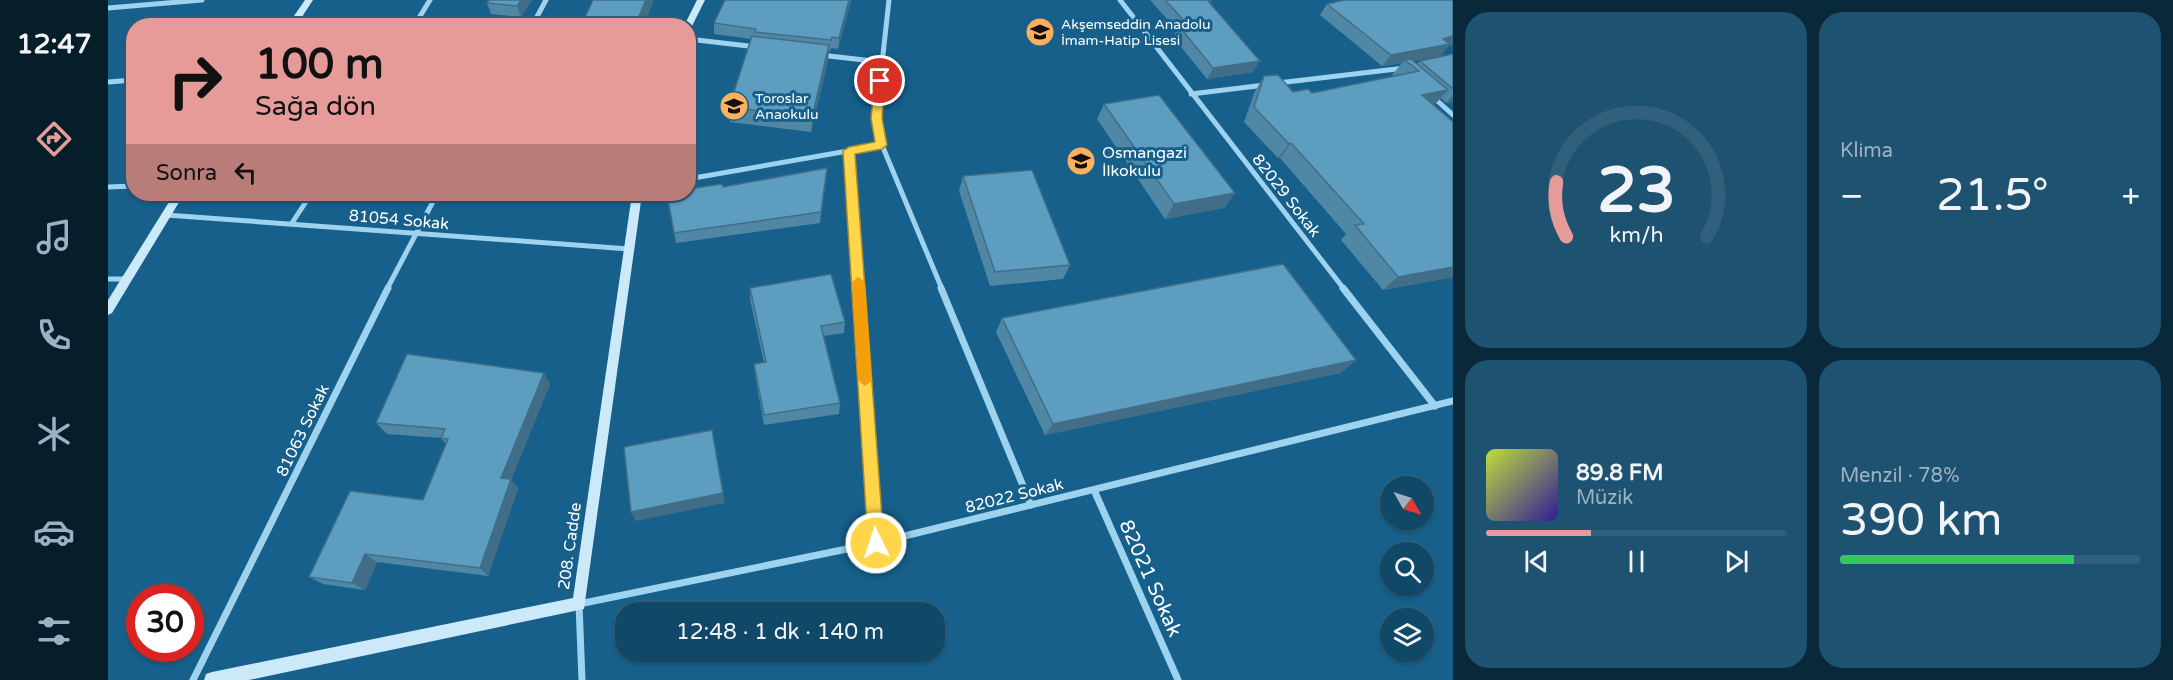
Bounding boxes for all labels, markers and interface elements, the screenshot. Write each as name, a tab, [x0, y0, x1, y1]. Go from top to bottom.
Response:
school or university icon: Akşemseddin Anadolu İmam-Hatip Lisesi	[1024, 16, 1056, 48]
place label: Akşemseddin Anadolu İmam-Hatip Lisesi	[1061, 16, 1211, 49]
text: 12:47	[17, 28, 91, 61]
text: 100 m	[255, 39, 384, 90]
icon: right	[156, 42, 234, 120]
pin	[854, 55, 905, 106]
icon: arrive	[863, 64, 896, 97]
text: Sağa dön	[255, 90, 376, 123]
school or university icon: Toroslar Anaokulu	[718, 90, 750, 122]
place label: Toroslar Anaokulu	[755, 90, 818, 123]
icon: directions	[33, 118, 75, 160]
text: Klima	[1840, 139, 1893, 163]
place label: Osmangazi İlkokulu	[1102, 143, 1187, 181]
school or university icon: Osmangazi İlkokulu	[1065, 145, 1097, 177]
street label: 82029 Sokak	[1247, 150, 1325, 241]
text: 23	[1597, 154, 1675, 229]
icon: left	[229, 156, 262, 189]
text: Sonra	[156, 160, 217, 186]
text: 21.5°	[1936, 169, 2049, 223]
text: −	[1840, 177, 1864, 216]
text: +	[2121, 177, 2140, 216]
street label: 81054 Sokak	[348, 206, 450, 234]
icon: music	[33, 216, 75, 258]
text: km/h	[1609, 222, 1663, 248]
icon: phone	[33, 314, 75, 356]
street label: 81063 Sokak	[272, 381, 334, 480]
icon: climate	[33, 413, 75, 455]
text: 89.8 FM	[1576, 460, 1663, 486]
text: Menzil · 78%	[1840, 464, 1959, 488]
street label: 82022 Sokak	[963, 474, 1066, 518]
north arrow	[1380, 476, 1434, 530]
map controls	[1380, 476, 1434, 662]
text: Müzik	[1576, 486, 1633, 510]
text: 390 km	[1840, 494, 2002, 548]
street label: 208. Cadde	[554, 501, 586, 591]
icon: car	[33, 511, 75, 553]
position arrow	[844, 511, 908, 575]
street label: 82021 Sokak	[1114, 516, 1187, 641]
button: search	[1380, 542, 1434, 596]
icon: previous	[1520, 545, 1553, 578]
icon: pause	[1620, 545, 1653, 578]
icon: next	[1720, 545, 1753, 578]
speed limit sign: 30	[126, 584, 204, 662]
button: layers	[1380, 608, 1434, 662]
icon: filters	[33, 610, 75, 652]
text: 12:48 · 1 dk · 140 m	[676, 619, 884, 645]

